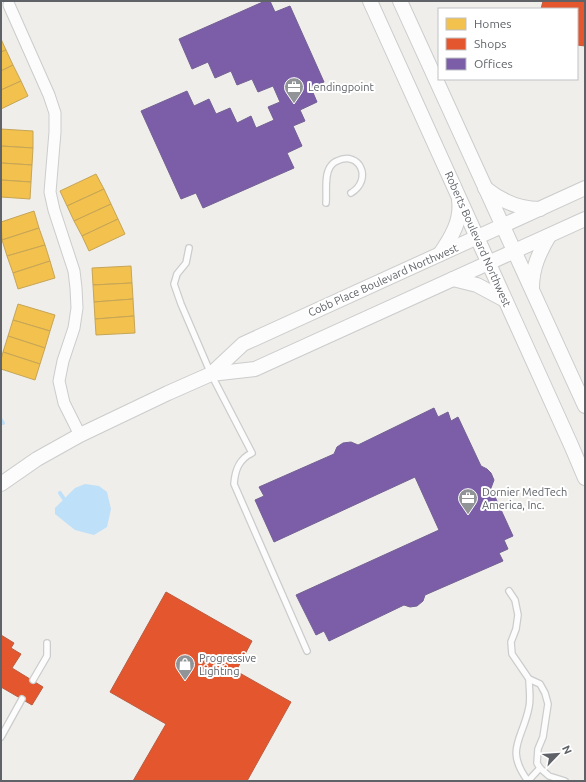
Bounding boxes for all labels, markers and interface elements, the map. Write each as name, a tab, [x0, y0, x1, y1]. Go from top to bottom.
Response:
legend	[438, 8, 578, 80]
text: Homes	[474, 17, 512, 30]
text: Shops	[474, 37, 506, 50]
text: Offices	[474, 57, 513, 70]
office icon: Lendingpoint	[283, 76, 305, 104]
place label: Lendingpoint	[308, 81, 374, 93]
street label: Roberts Boulevard Northwest	[443, 169, 514, 309]
street label: Cobb Place Boulevard Northwest	[306, 241, 460, 319]
place label: Dornier MedTech America, Inc.	[482, 486, 567, 511]
office icon: Dornier MedTech America, Inc.	[457, 487, 479, 515]
place label: Progressive Lighting	[199, 652, 256, 677]
shop icon: Progressive Lighting	[174, 653, 196, 681]
north arrow	[538, 734, 578, 774]
text: N	[560, 744, 574, 756]

